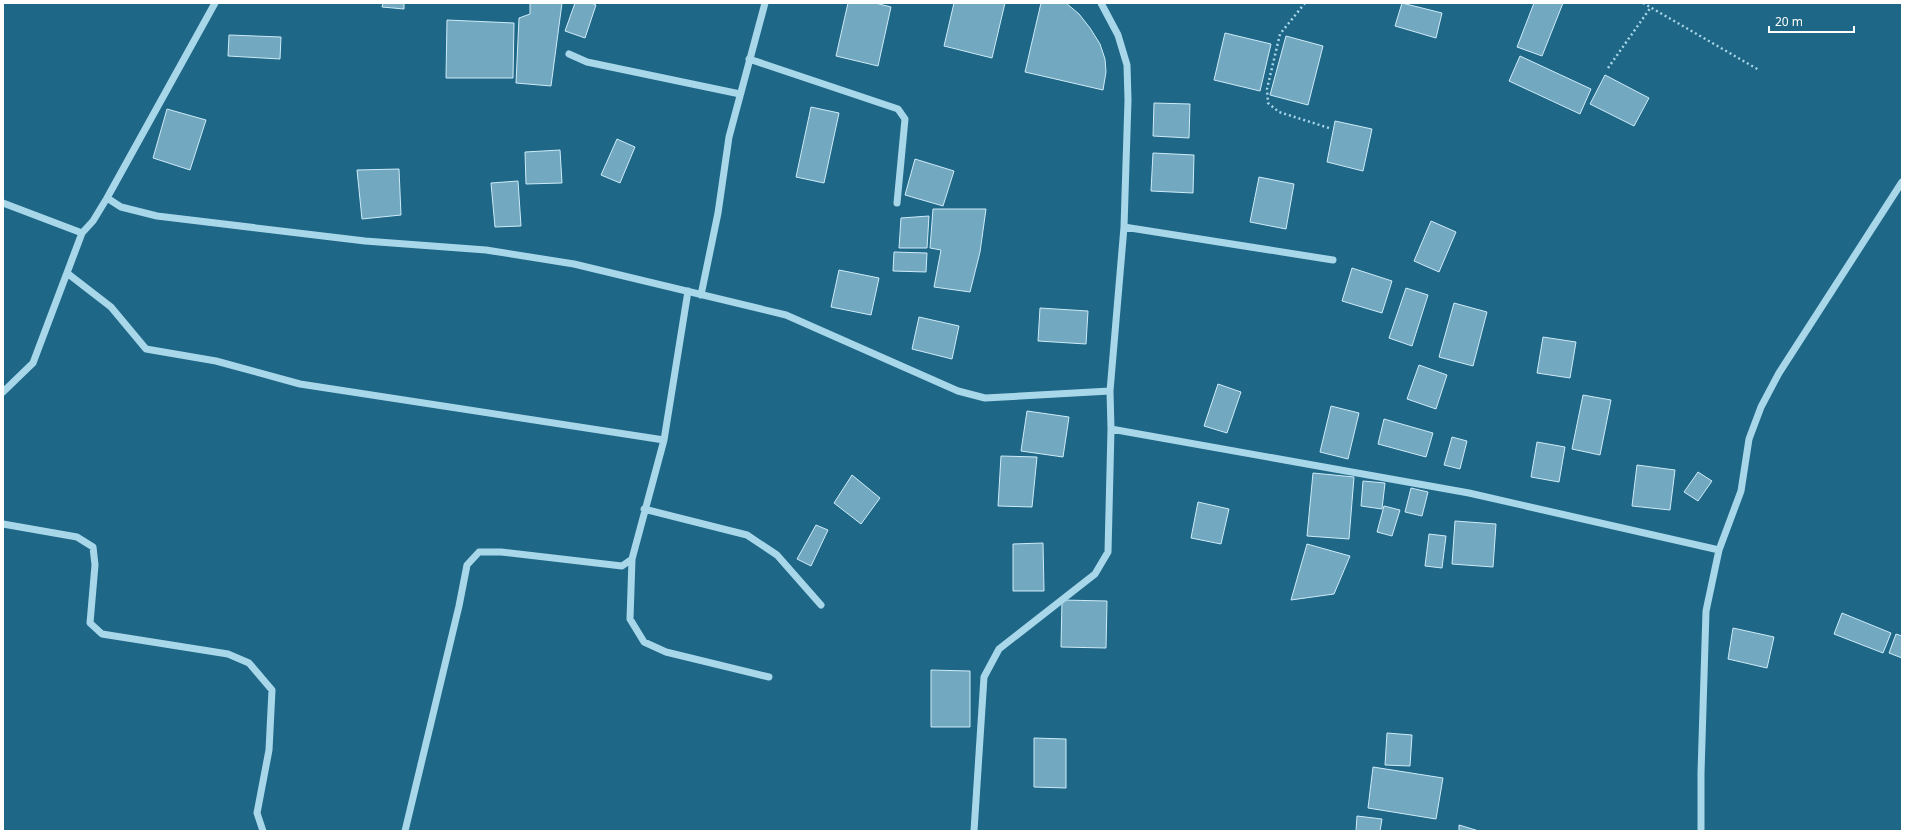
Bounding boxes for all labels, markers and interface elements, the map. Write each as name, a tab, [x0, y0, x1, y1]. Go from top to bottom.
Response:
scale bar	[1769, 8, 1854, 34]
text: 20 m	[1775, 13, 1803, 30]

